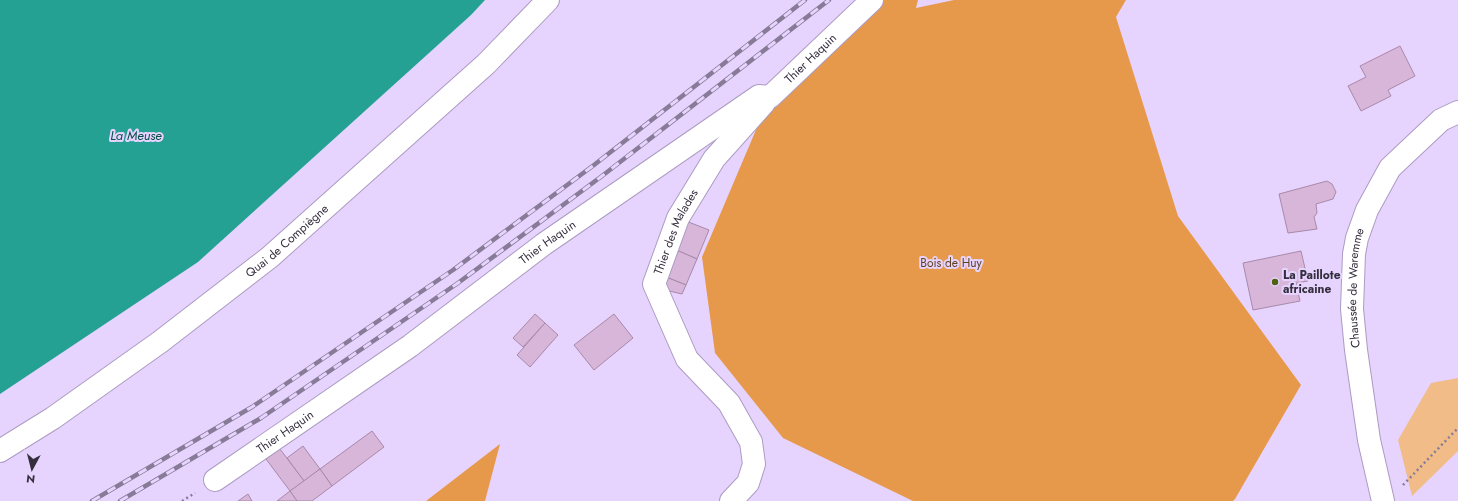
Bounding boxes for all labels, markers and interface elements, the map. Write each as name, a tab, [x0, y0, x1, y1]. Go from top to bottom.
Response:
street label: Thier Haquin	[780, 29, 841, 88]
water label: La Meuse	[110, 126, 162, 145]
street label: Thier des Malades	[649, 185, 703, 277]
street label: Quai de Compiègne	[242, 200, 332, 282]
street label: Thier Haquin	[515, 216, 580, 269]
street label: Chaussée de Waremme	[1343, 225, 1369, 349]
park label: Bois de Huy	[920, 254, 983, 272]
place label: La Paillote africaine	[1283, 266, 1341, 298]
marker: La Paillote africaine	[1270, 277, 1280, 287]
street label: Thier Haquin	[253, 406, 317, 458]
north arrow	[12, 449, 52, 489]
text: N	[25, 470, 36, 487]

